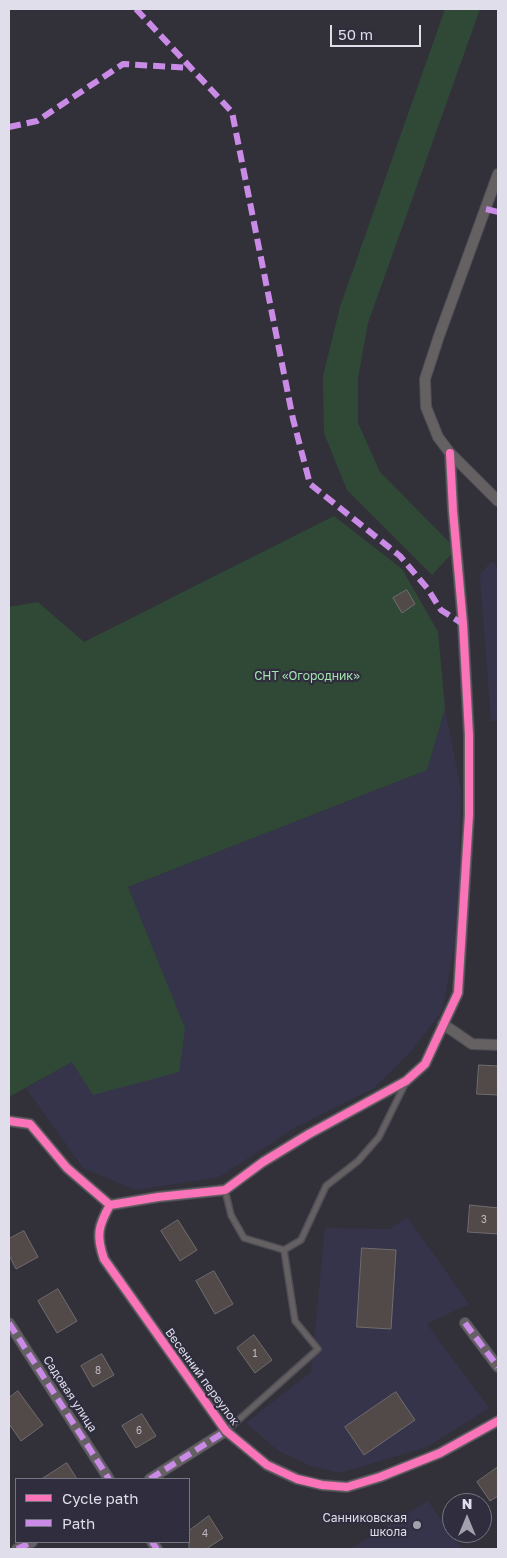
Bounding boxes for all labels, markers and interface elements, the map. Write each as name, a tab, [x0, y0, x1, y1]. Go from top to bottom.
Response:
scale bar	[332, 15, 423, 47]
text: 50 m	[338, 25, 373, 43]
park label: СНТ «Огородник»	[254, 669, 360, 683]
house number: 3	[481, 1214, 487, 1226]
street label: Весенний переулок	[162, 1326, 242, 1428]
house number: 1	[253, 1348, 257, 1360]
street label: Садовая улица	[40, 1353, 100, 1435]
house number: 8	[95, 1365, 101, 1377]
house number: 6	[136, 1425, 142, 1437]
legend	[15, 1478, 190, 1543]
text: Cycle path	[62, 1489, 138, 1507]
north arrow	[442, 1493, 492, 1543]
text: N	[462, 1495, 472, 1512]
place label: Санниковская школа	[323, 1511, 407, 1539]
text: Path	[62, 1514, 95, 1532]
marker: Санниковская школа	[411, 1519, 423, 1531]
house number: 4	[202, 1528, 208, 1540]

